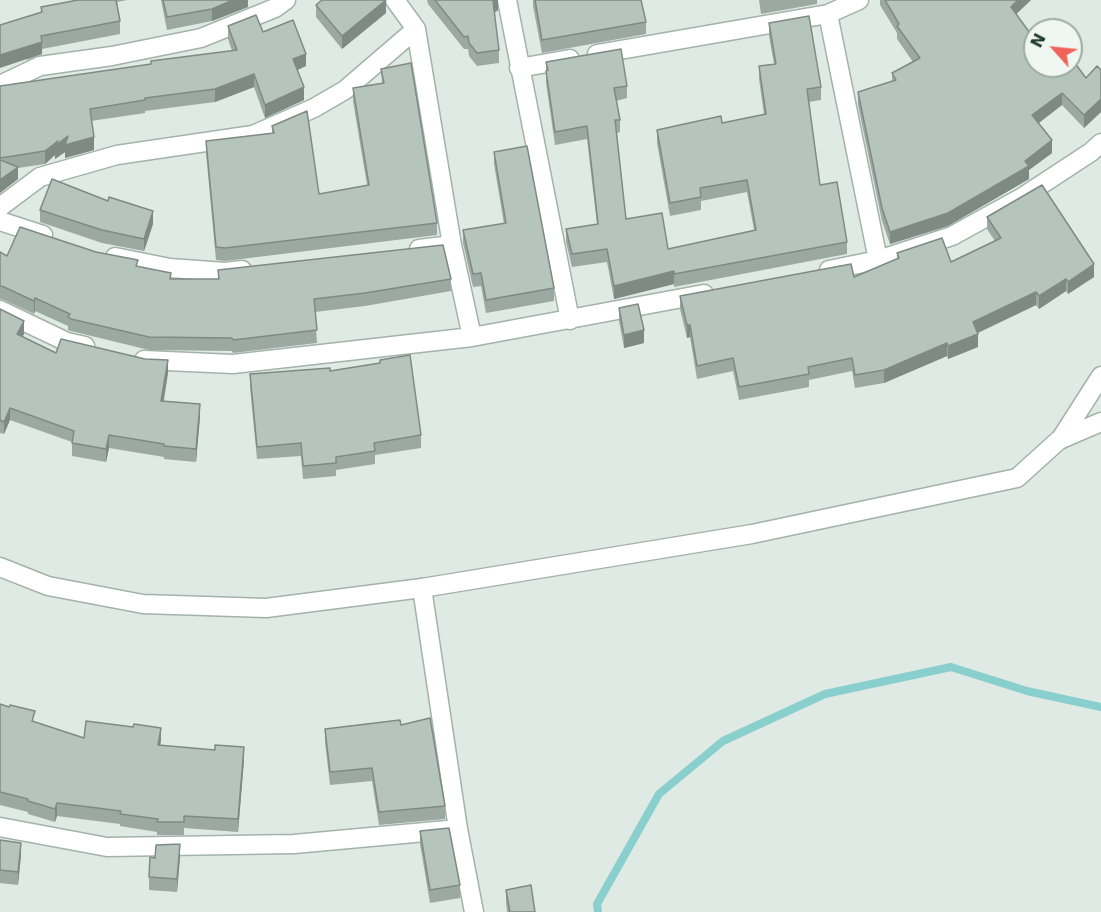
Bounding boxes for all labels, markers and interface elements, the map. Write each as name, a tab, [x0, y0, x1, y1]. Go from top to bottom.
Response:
north arrow	[1023, 18, 1083, 78]
text: N	[1027, 30, 1050, 51]

